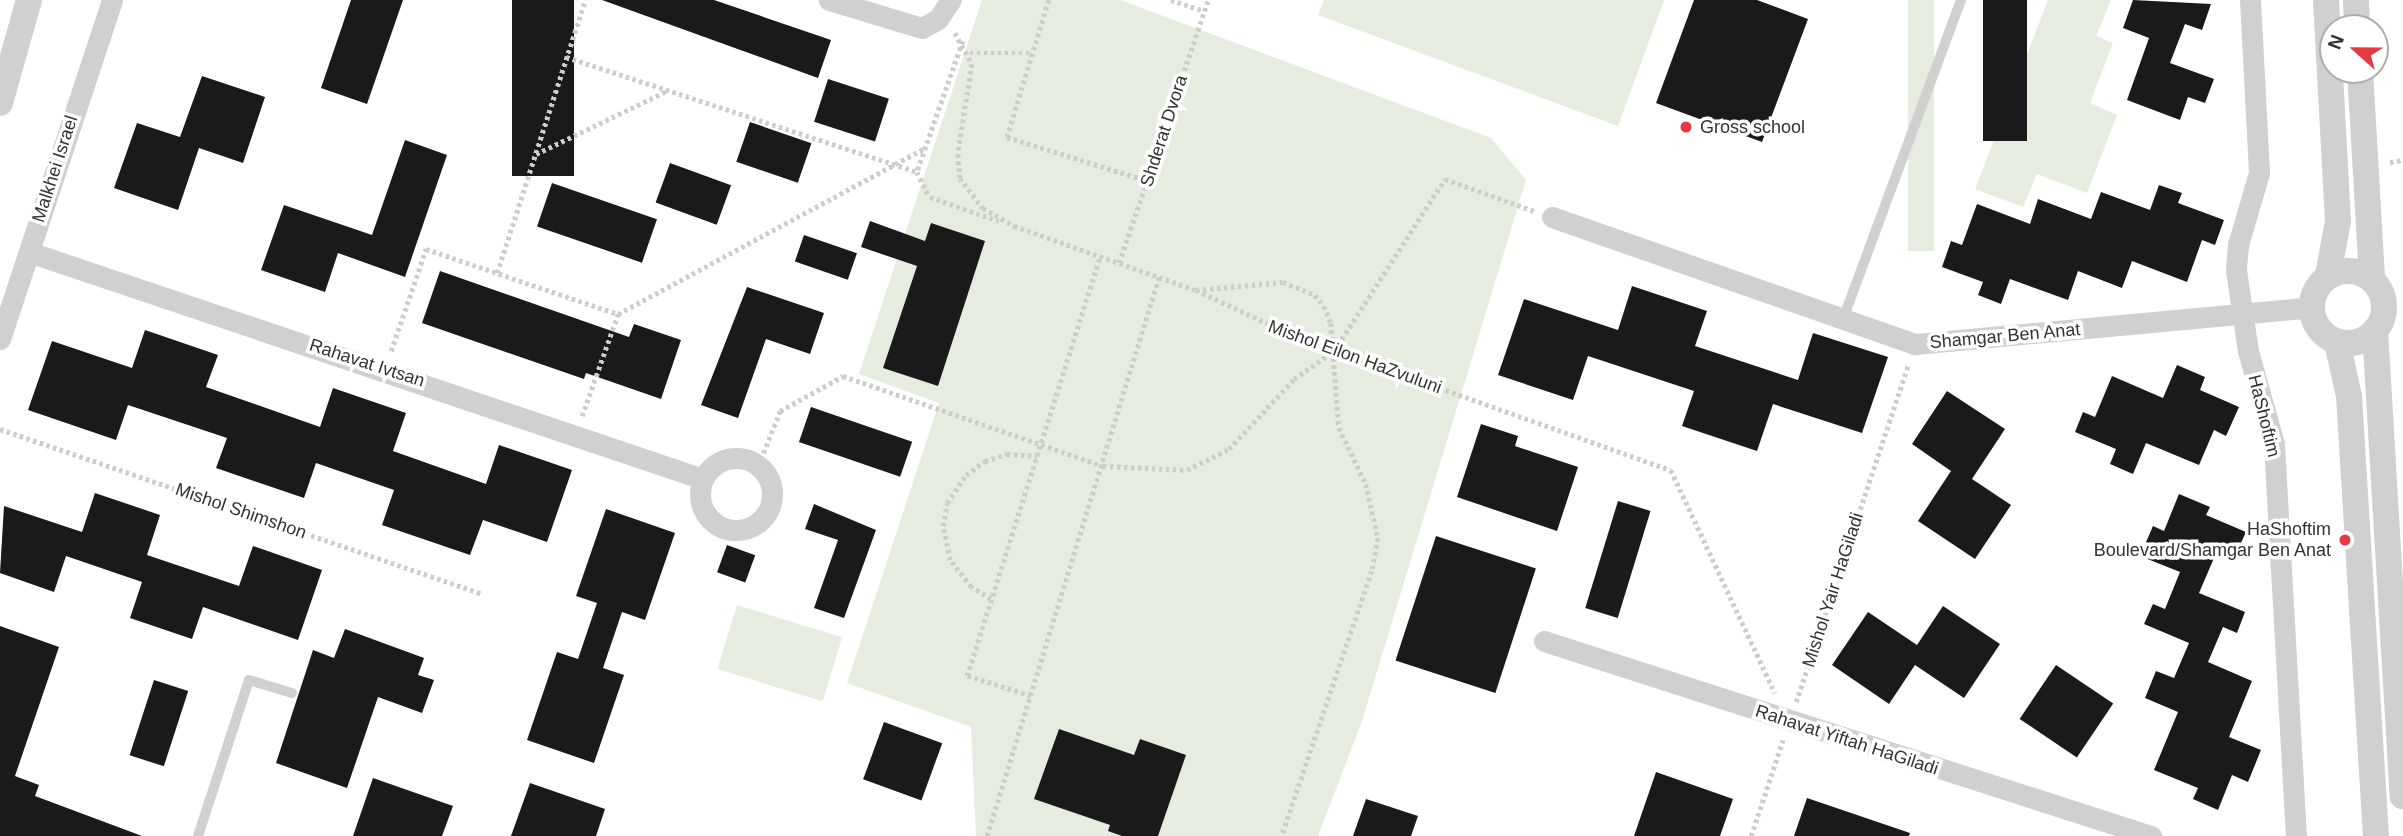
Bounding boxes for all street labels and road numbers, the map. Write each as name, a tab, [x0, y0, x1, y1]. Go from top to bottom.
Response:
street label: Shderat Dvora	[1136, 72, 1192, 190]
street label: Malkhei Israel	[28, 113, 82, 225]
street label: Mishol Eilon HaZvuluni	[1265, 316, 1445, 398]
street label: Shamgar Ben Anat	[1928, 319, 2082, 353]
street label: Rahavat Ivtsan	[307, 334, 427, 392]
street label: HaShoftim	[2243, 373, 2285, 459]
street label: Mishol Shimshon	[173, 478, 309, 544]
street label: Mishol Yair HaGiladi	[1798, 510, 1868, 670]
street label: Rahavat Yiftah HaGiladi	[1753, 700, 1941, 780]

